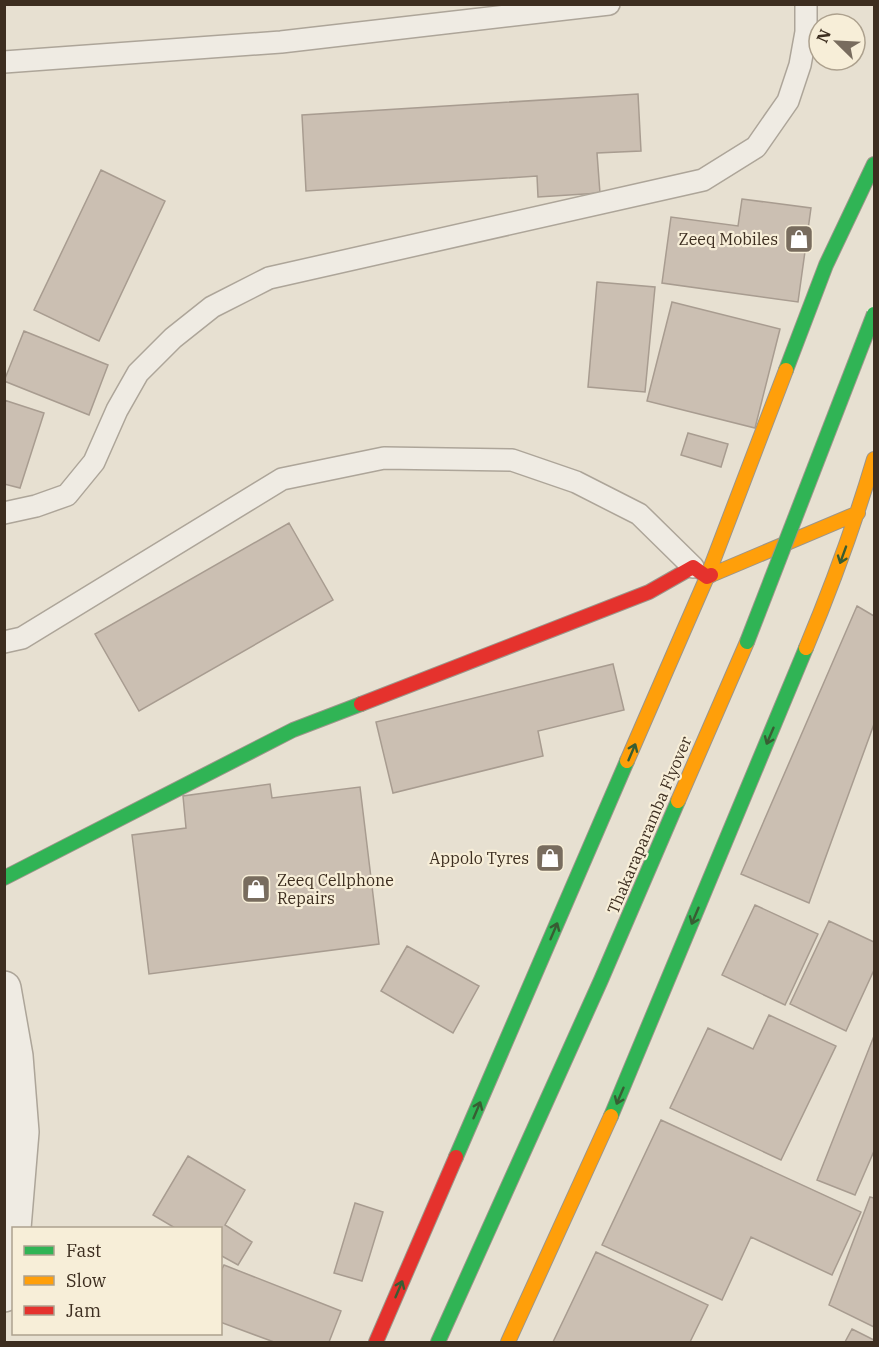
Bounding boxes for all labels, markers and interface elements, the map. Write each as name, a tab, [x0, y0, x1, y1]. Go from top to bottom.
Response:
north arrow	[807, 12, 867, 72]
text: N	[812, 26, 835, 46]
shop icon: Zeeq Mobiles	[783, 223, 815, 255]
place label: Zeeq Mobiles	[679, 229, 778, 249]
one-way arrow	[836, 545, 847, 564]
one-way arrow	[764, 726, 775, 744]
street label: Thakaraparamba Flyover	[602, 733, 696, 917]
one-way arrow	[627, 743, 638, 761]
shop icon: Appolo Tyres	[534, 842, 566, 874]
place label: Appolo Tyres	[429, 848, 529, 868]
place label: Zeeq Cellphone Repairs	[277, 870, 394, 908]
shop icon: Zeeq Cellphone Repairs	[240, 873, 272, 905]
one-way arrow	[689, 906, 700, 924]
one-way arrow	[549, 922, 560, 941]
one-way arrow	[614, 1086, 625, 1104]
one-way arrow	[472, 1101, 483, 1119]
legend	[12, 1227, 222, 1335]
text: Fast	[66, 1239, 101, 1262]
text: Slow	[66, 1269, 106, 1292]
one-way arrow	[394, 1280, 405, 1298]
text: Jam	[66, 1299, 101, 1322]

